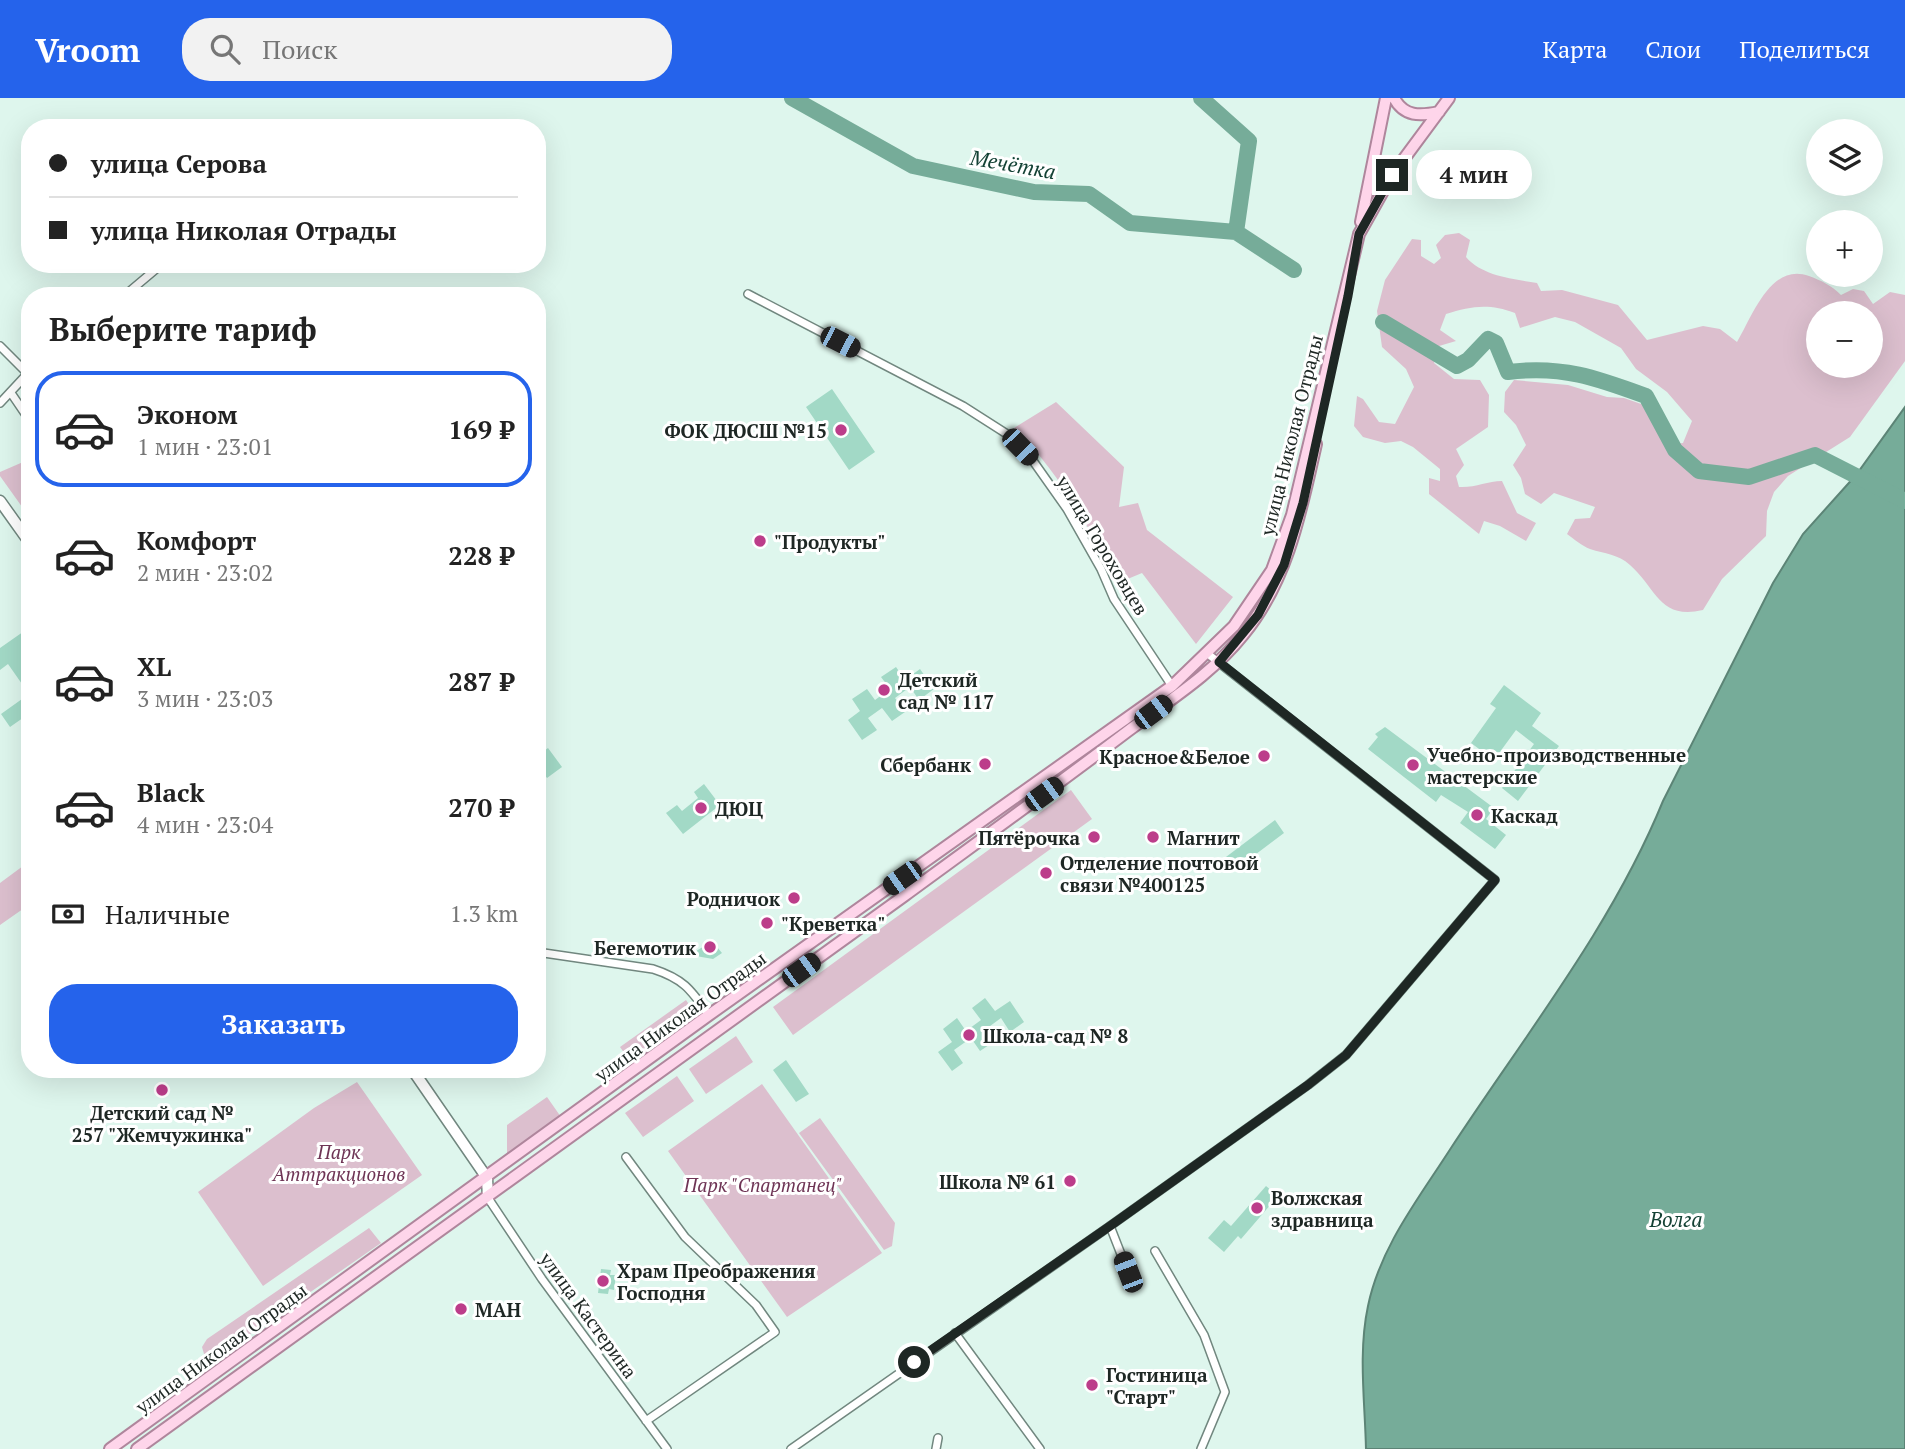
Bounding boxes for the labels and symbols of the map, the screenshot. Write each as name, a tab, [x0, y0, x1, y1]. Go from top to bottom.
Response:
water label: Мечётка	[967, 143, 1058, 185]
callout: 4 мин	[1416, 150, 1532, 200]
route end	[1376, 159, 1408, 191]
car	[817, 323, 864, 361]
street label: улица Николая Отрады	[1254, 332, 1328, 539]
place label: ФОК ДЮСШ №15	[665, 418, 827, 443]
marker: ФОК ДЮСШ №15	[833, 422, 849, 438]
car	[998, 425, 1043, 469]
street label: улица Гороховцев	[1051, 470, 1155, 619]
place label: "Продукты"	[774, 529, 885, 554]
marker: "Продукты"	[752, 533, 768, 549]
place label: Детский сад № 117	[898, 667, 994, 714]
marker: Детский сад № 117	[876, 682, 892, 698]
car	[1130, 691, 1177, 733]
place label: Учебно-производственные мастерские	[1427, 742, 1686, 789]
place label: Красное&Белое	[1099, 744, 1250, 769]
marker: Красное&Белое	[1256, 748, 1272, 764]
place label: Сбербанк	[880, 752, 972, 777]
marker: Сбербанк	[977, 756, 993, 772]
marker: Учебно-производственные мастерские	[1405, 757, 1421, 773]
car	[1021, 773, 1068, 815]
place label: ДЮЦ	[715, 796, 763, 821]
marker: ДЮЦ	[693, 800, 709, 816]
place label: Каскад	[1491, 803, 1558, 828]
marker: Каскад	[1469, 807, 1485, 823]
place label: Пятёрочка	[978, 825, 1080, 850]
place label: Магнит	[1167, 825, 1240, 850]
marker: Пятёрочка	[1086, 829, 1102, 845]
marker: Магнит	[1145, 829, 1161, 845]
place label: Отделение почтовой связи №400125	[1060, 850, 1259, 897]
car	[879, 857, 926, 899]
marker: Отделение почтовой связи №400125	[1038, 865, 1054, 881]
place label: Родничок	[687, 886, 781, 911]
marker: Родничок	[786, 890, 802, 906]
place label: "Креветка"	[781, 911, 885, 936]
marker: "Креветка"	[759, 915, 775, 931]
place label: Бегемотик	[594, 935, 697, 960]
marker: Бегемотик	[702, 939, 718, 955]
street label: улица Николая Отрады	[588, 945, 771, 1087]
car	[778, 949, 825, 991]
place label: Школа-сад № 8	[983, 1023, 1128, 1048]
marker: Школа-сад № 8	[961, 1027, 977, 1043]
marker: Детский сад № 257 "Жемчужинка"	[154, 1082, 170, 1098]
place label: Детский сад № 257 "Жемчужинка"	[72, 1100, 252, 1147]
park label: Парк Аттракционов	[271, 1139, 406, 1186]
place label: Школа № 61	[939, 1169, 1056, 1194]
park label: Парк "Спартанец"	[683, 1172, 842, 1197]
marker: Школа № 61	[1062, 1173, 1078, 1189]
place label: Волжская здравница	[1271, 1185, 1374, 1232]
marker: Волжская здравница	[1249, 1200, 1265, 1216]
water label: Волга	[1648, 1205, 1703, 1233]
street label: улица Кастерина	[534, 1246, 643, 1383]
car	[1111, 1249, 1146, 1295]
place label: Храм Преображения Господня	[617, 1258, 816, 1305]
marker: Храм Преображения Господня	[595, 1273, 611, 1289]
street label: улица Николая Отрады	[129, 1277, 312, 1419]
place label: МАН	[475, 1297, 522, 1322]
marker: МАН	[453, 1301, 469, 1317]
route start	[898, 1346, 930, 1378]
place label: Гостиница "Старт"	[1106, 1362, 1208, 1409]
marker: Гостиница "Старт"	[1084, 1377, 1100, 1393]

